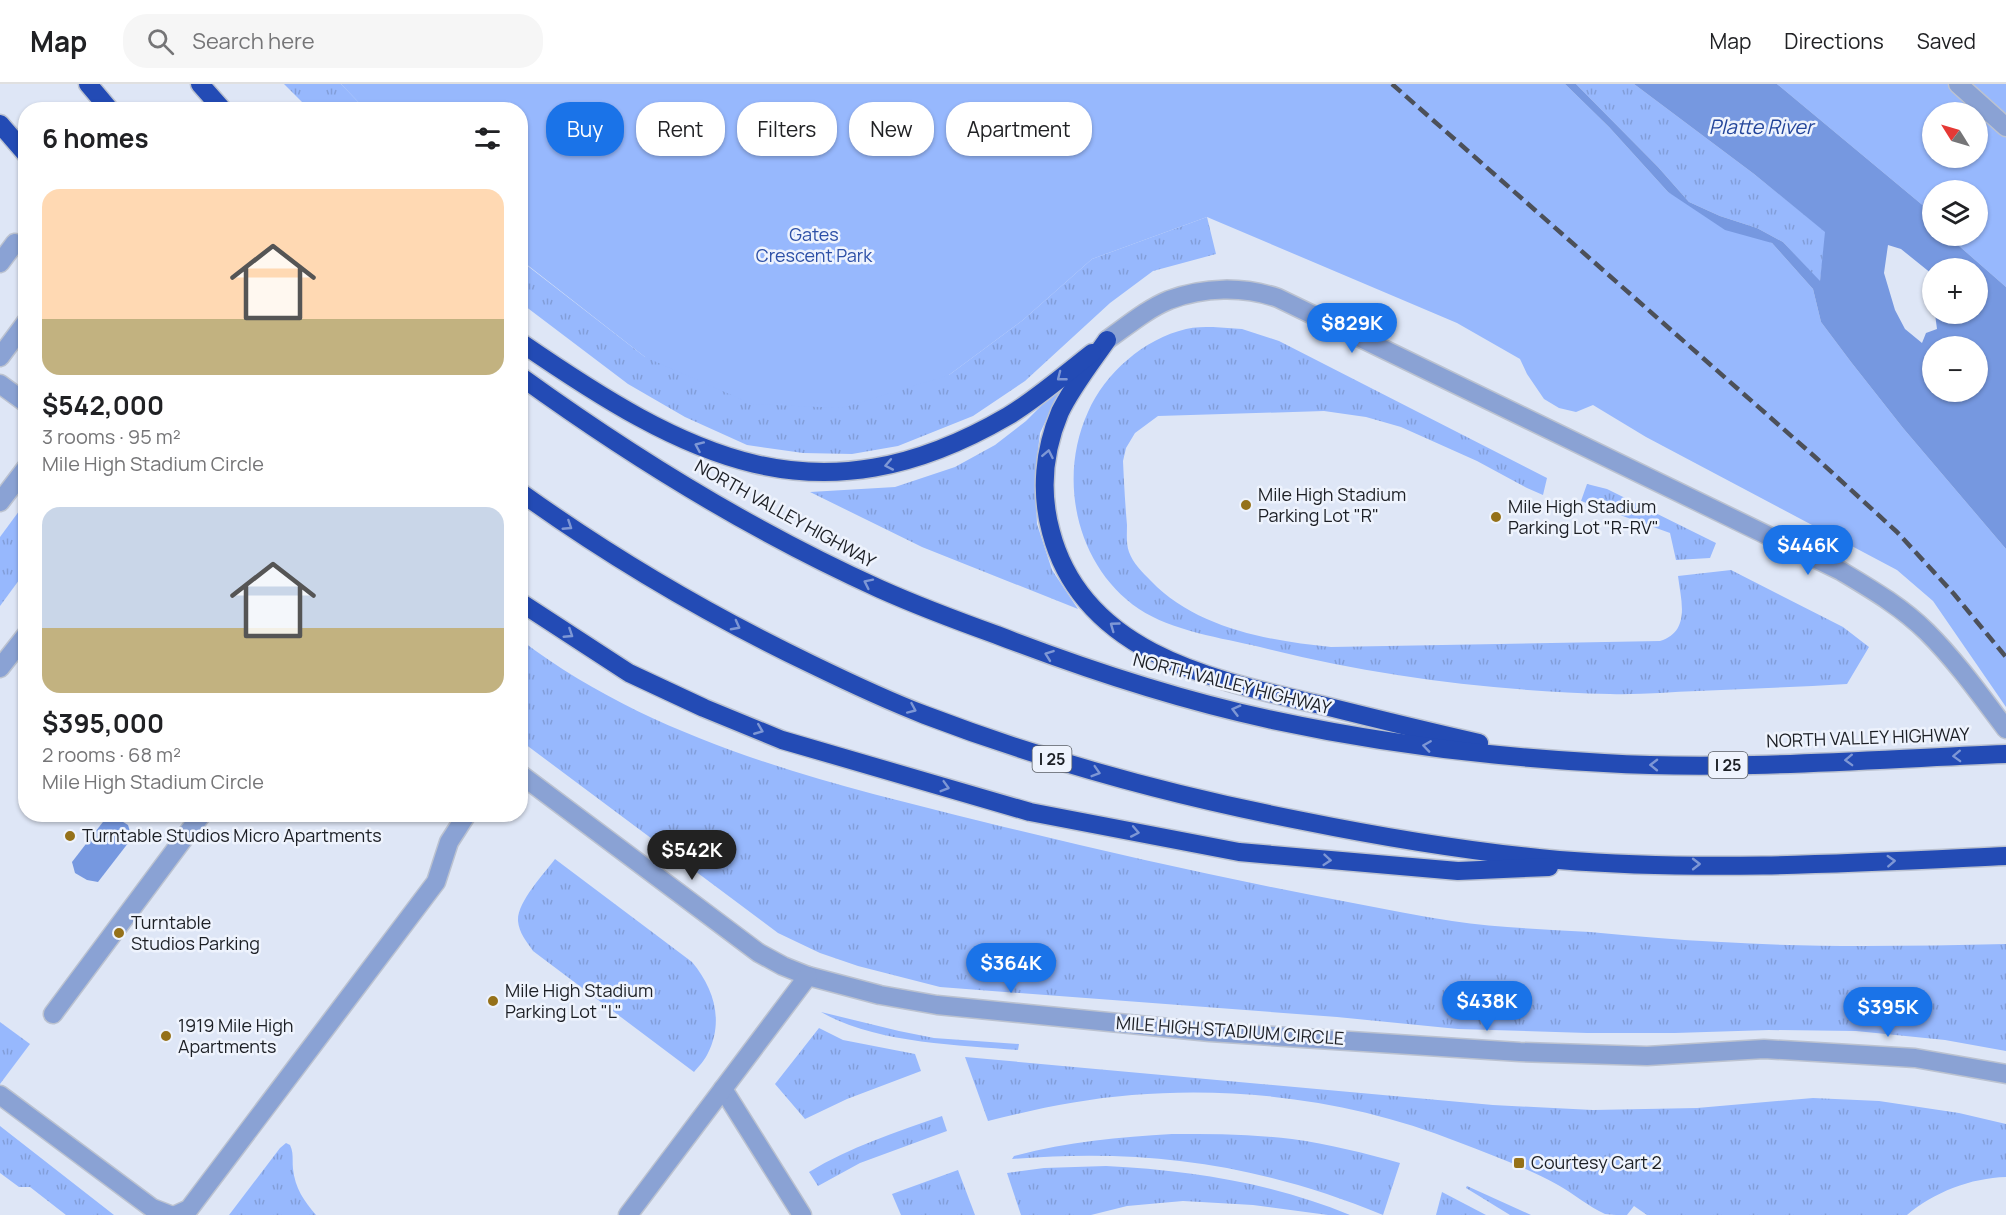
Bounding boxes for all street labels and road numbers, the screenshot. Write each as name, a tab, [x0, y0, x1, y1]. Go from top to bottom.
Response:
street label: NORTH VALLEY HIGHWAY	[691, 453, 881, 573]
street label: NORTH VALLEY HIGHWAY	[1131, 647, 1335, 720]
street label: NORTH VALLEY HIGHWAY	[1766, 721, 1971, 753]
road number: I 25	[1032, 746, 1072, 772]
road number: I 25	[1708, 752, 1748, 778]
street label: MILE HIGH STADIUM CIRCLE	[1115, 1010, 1345, 1050]

